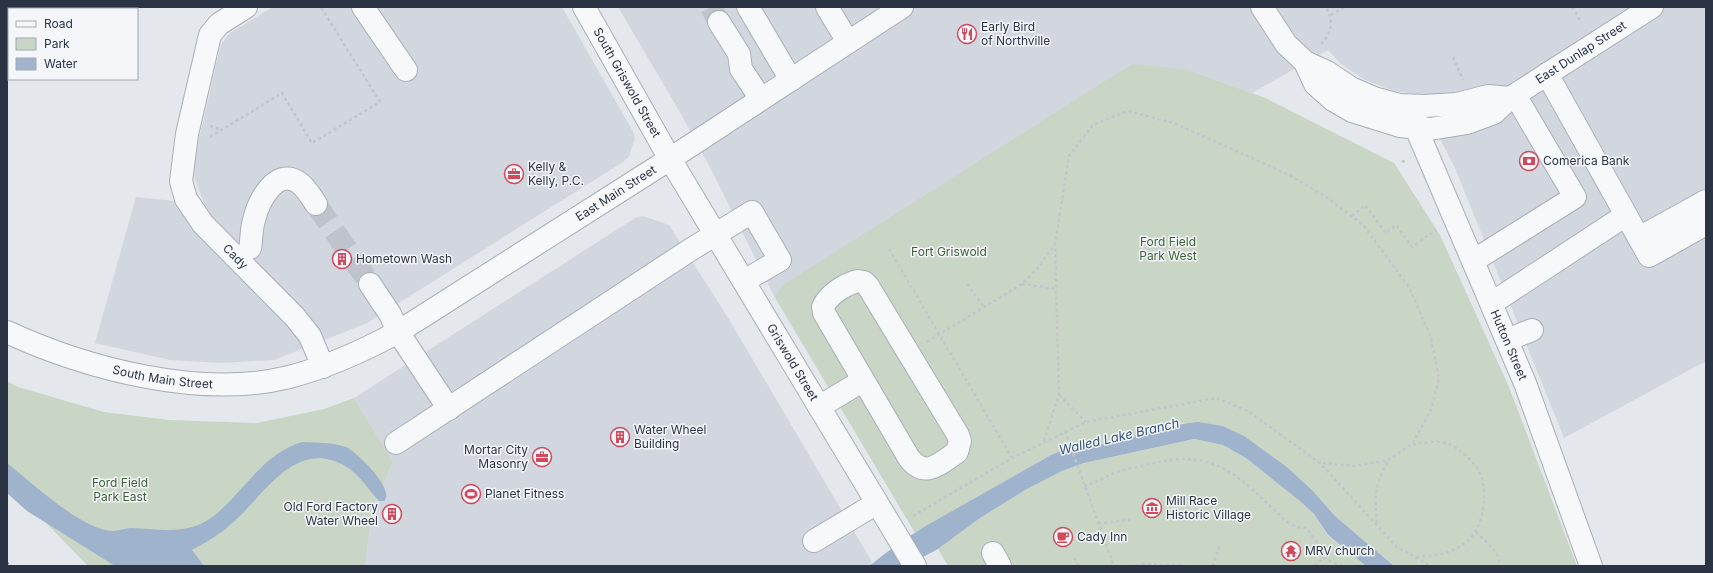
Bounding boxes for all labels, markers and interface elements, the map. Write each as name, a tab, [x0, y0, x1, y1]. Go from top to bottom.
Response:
legend	[8, 8, 138, 80]
text: Road	[44, 16, 73, 31]
street label: East Dunlap Street	[1532, 18, 1629, 87]
place label: Early Bird of Northville	[981, 19, 1050, 48]
restaurant icon: Early Bird of Northville	[956, 23, 978, 45]
street label: South Griswold Street	[590, 25, 664, 140]
text: Park	[44, 36, 70, 51]
text: Water	[44, 56, 78, 71]
bank icon: Comerica Bank	[1518, 150, 1540, 172]
place label: Comerica Bank	[1543, 153, 1630, 168]
place label: Kelly & Kelly, P.C.	[528, 159, 584, 188]
street label: East Main Street	[573, 162, 659, 224]
office icon: Kelly & Kelly, P.C.	[503, 163, 525, 185]
park label: Ford Field Park West	[1139, 234, 1197, 263]
street label: Cady	[220, 240, 252, 272]
park label: Fort Griswold	[911, 244, 987, 259]
building icon: Hometown Wash	[331, 248, 353, 270]
place label: Hometown Wash	[356, 251, 452, 266]
street label: Hutton Street	[1488, 307, 1531, 382]
street label: Griswold Street	[764, 321, 822, 403]
street label: South Main Street	[111, 362, 213, 391]
water label: Walled Lake Branch	[1057, 414, 1181, 458]
place label: Water Wheel Building	[634, 422, 706, 451]
building icon: Water Wheel Building	[609, 426, 631, 448]
place label: Mortar City Masonry	[464, 442, 528, 471]
office icon: Mortar City Masonry	[531, 446, 553, 468]
park label: Ford Field Park East	[92, 475, 148, 504]
sports icon: Planet Fitness	[460, 483, 482, 505]
place label: Planet Fitness	[485, 486, 564, 501]
place label: Mill Race Historic Village	[1166, 493, 1251, 522]
museum icon: Mill Race Historic Village	[1141, 497, 1163, 519]
place label: Old Ford Factory Water Wheel	[284, 499, 378, 528]
building icon: Old Ford Factory Water Wheel	[381, 503, 403, 525]
cafe icon: Cady Inn	[1052, 526, 1074, 548]
place label: Cady Inn	[1077, 529, 1127, 544]
temple icon: MRV church	[1280, 540, 1302, 562]
place label: MRV church	[1305, 543, 1374, 558]

